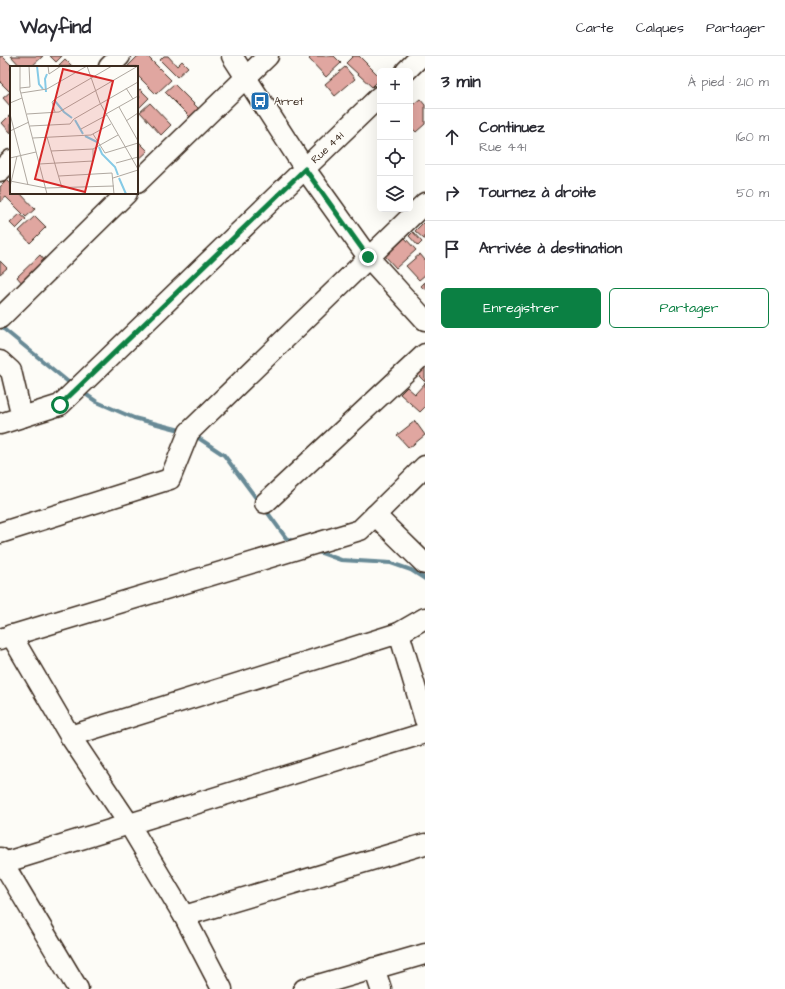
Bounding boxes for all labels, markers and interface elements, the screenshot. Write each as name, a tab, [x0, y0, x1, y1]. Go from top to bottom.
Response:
text: Wayfind	[20, 14, 91, 41]
text: Carte	[576, 18, 614, 38]
text: Calques	[636, 18, 684, 38]
text: Partager	[706, 18, 765, 38]
inset map	[10, 66, 138, 194]
map controls	[377, 68, 413, 212]
button: +	[377, 68, 413, 104]
text: 3 min	[441, 70, 481, 94]
text: À pied · 210 m	[688, 73, 769, 91]
bus stop icon: Arret	[249, 90, 271, 112]
place label: Arret	[274, 94, 304, 109]
button: −	[377, 104, 413, 140]
text: Continuez	[479, 117, 545, 138]
icon: ahead	[441, 126, 463, 148]
street label: Rue 441	[307, 127, 347, 167]
text: 160 m	[736, 128, 769, 146]
text: Rue 441	[479, 138, 526, 156]
button: locate	[377, 140, 413, 176]
button: layers	[377, 176, 413, 212]
icon: right	[441, 182, 463, 204]
text: Tournez à droite	[479, 182, 596, 203]
text: 50 m	[736, 184, 769, 202]
icon: arrive	[441, 238, 463, 260]
text: Arrivée à destination	[479, 238, 622, 259]
route end	[359, 248, 377, 266]
button: Enregistrer	[441, 288, 601, 328]
button: Partager	[609, 288, 769, 328]
route start	[51, 396, 69, 414]

